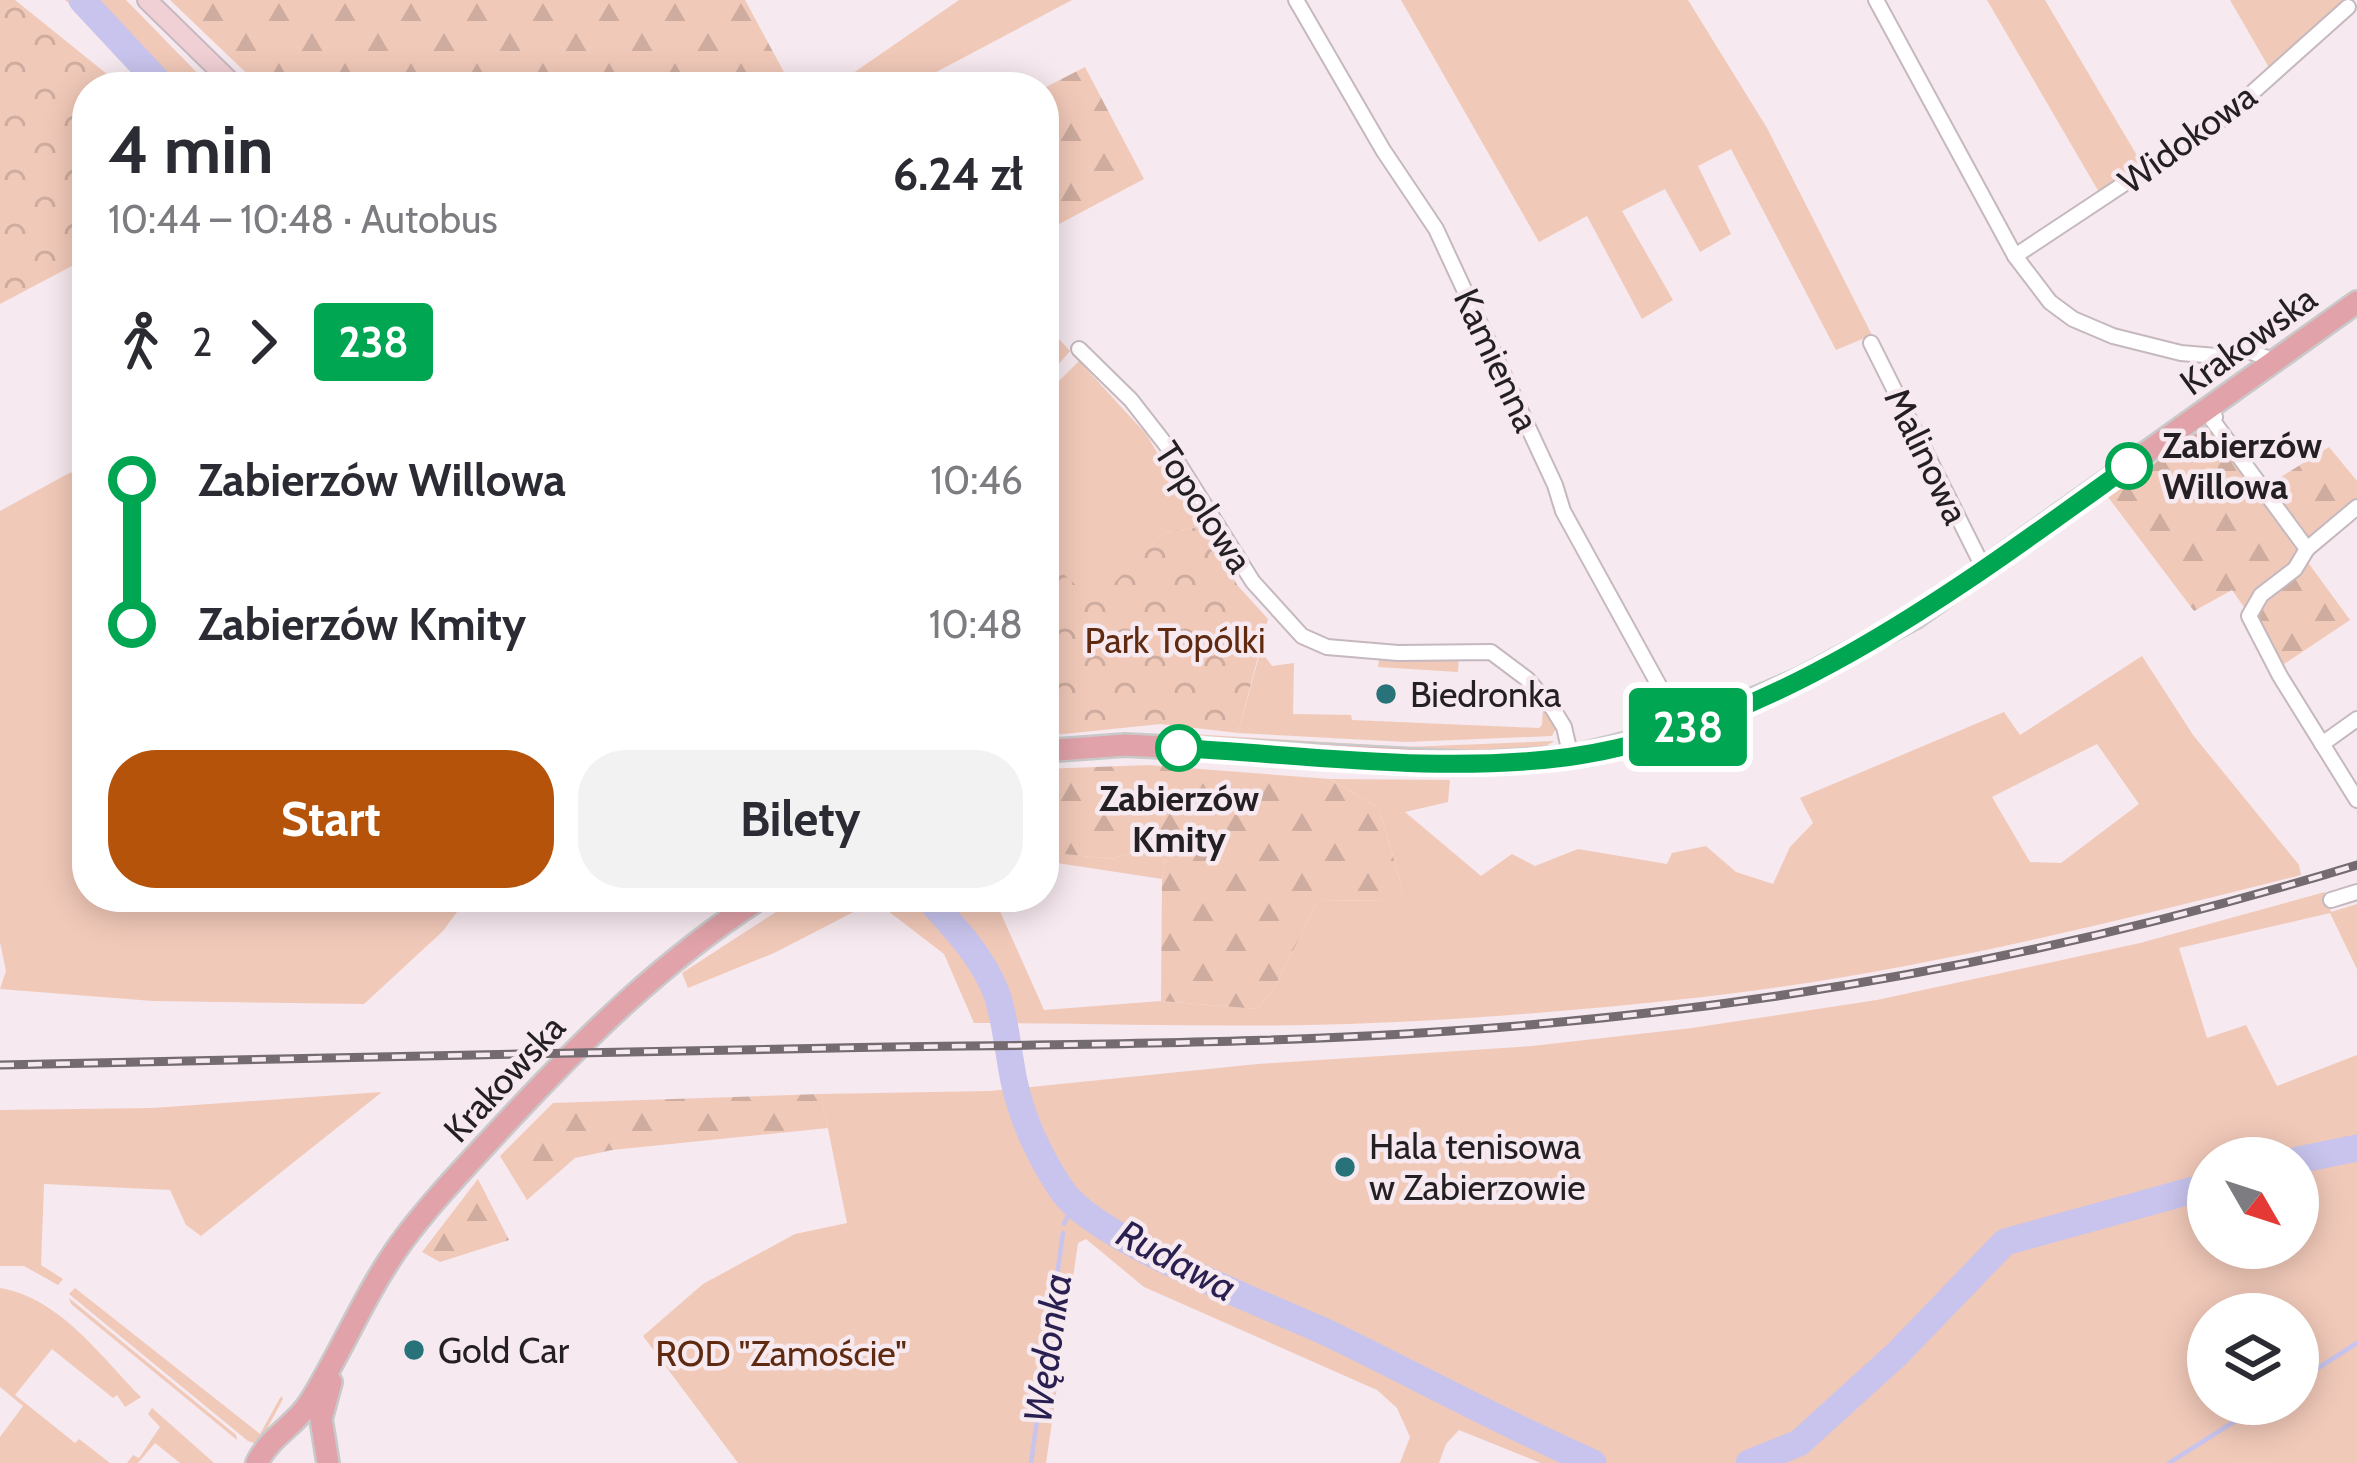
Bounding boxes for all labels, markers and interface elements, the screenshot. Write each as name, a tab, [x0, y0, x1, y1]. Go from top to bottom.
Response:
street label: Widokowa	[2110, 73, 2264, 203]
text: 4 min	[108, 109, 273, 190]
text: 6.24 zł	[893, 147, 1023, 201]
text: 10:44 – 10:48 · Autobus	[108, 195, 498, 243]
street label: Krakowska	[2171, 276, 2325, 404]
street label: Kamienna	[1445, 281, 1549, 439]
icon: walk	[108, 309, 174, 375]
icon: forward	[230, 309, 296, 375]
text: 238	[338, 316, 409, 368]
text: 2	[192, 318, 212, 366]
street label: Malinowa	[1875, 381, 1979, 531]
place label: Zabierzów Willowa	[2162, 423, 2322, 508]
street label: Topolowa	[1145, 433, 1263, 581]
marker: Zabierzów Willowa	[2107, 444, 2151, 488]
text: Zabierzów Willowa	[198, 453, 566, 507]
text: 10:46	[930, 456, 1023, 504]
text: Zabierzów Kmity	[198, 597, 526, 651]
text: 10:48	[929, 600, 1023, 648]
park label: Park Topólki	[1084, 618, 1266, 662]
place label: Biedronka	[1410, 672, 1561, 716]
marker: Biedronka	[1373, 681, 1399, 707]
line badge: 238	[1619, 688, 1757, 766]
text: 238	[1653, 701, 1723, 753]
marker: Zabierzów Kmity	[1157, 726, 1201, 770]
button: Start	[108, 750, 554, 888]
button: Bilety	[578, 750, 1023, 888]
place label: Zabierzów Kmity	[1099, 776, 1259, 861]
street label: Krakowska	[434, 1005, 574, 1151]
place label: Hala tenisowa w Zabierzowie	[1369, 1124, 1586, 1209]
north arrow	[2187, 1137, 2319, 1269]
map controls	[2187, 1137, 2319, 1425]
marker: Hala tenisowa w Zabierzowie	[1332, 1154, 1358, 1180]
water label: Rudawa	[1109, 1209, 1245, 1311]
water label: Wędonka	[1013, 1270, 1081, 1426]
button: layers	[2187, 1293, 2319, 1425]
place label: Gold Car	[438, 1328, 570, 1372]
park label: ROD "Zamoście"	[655, 1331, 907, 1375]
marker: Gold Car	[401, 1337, 427, 1363]

